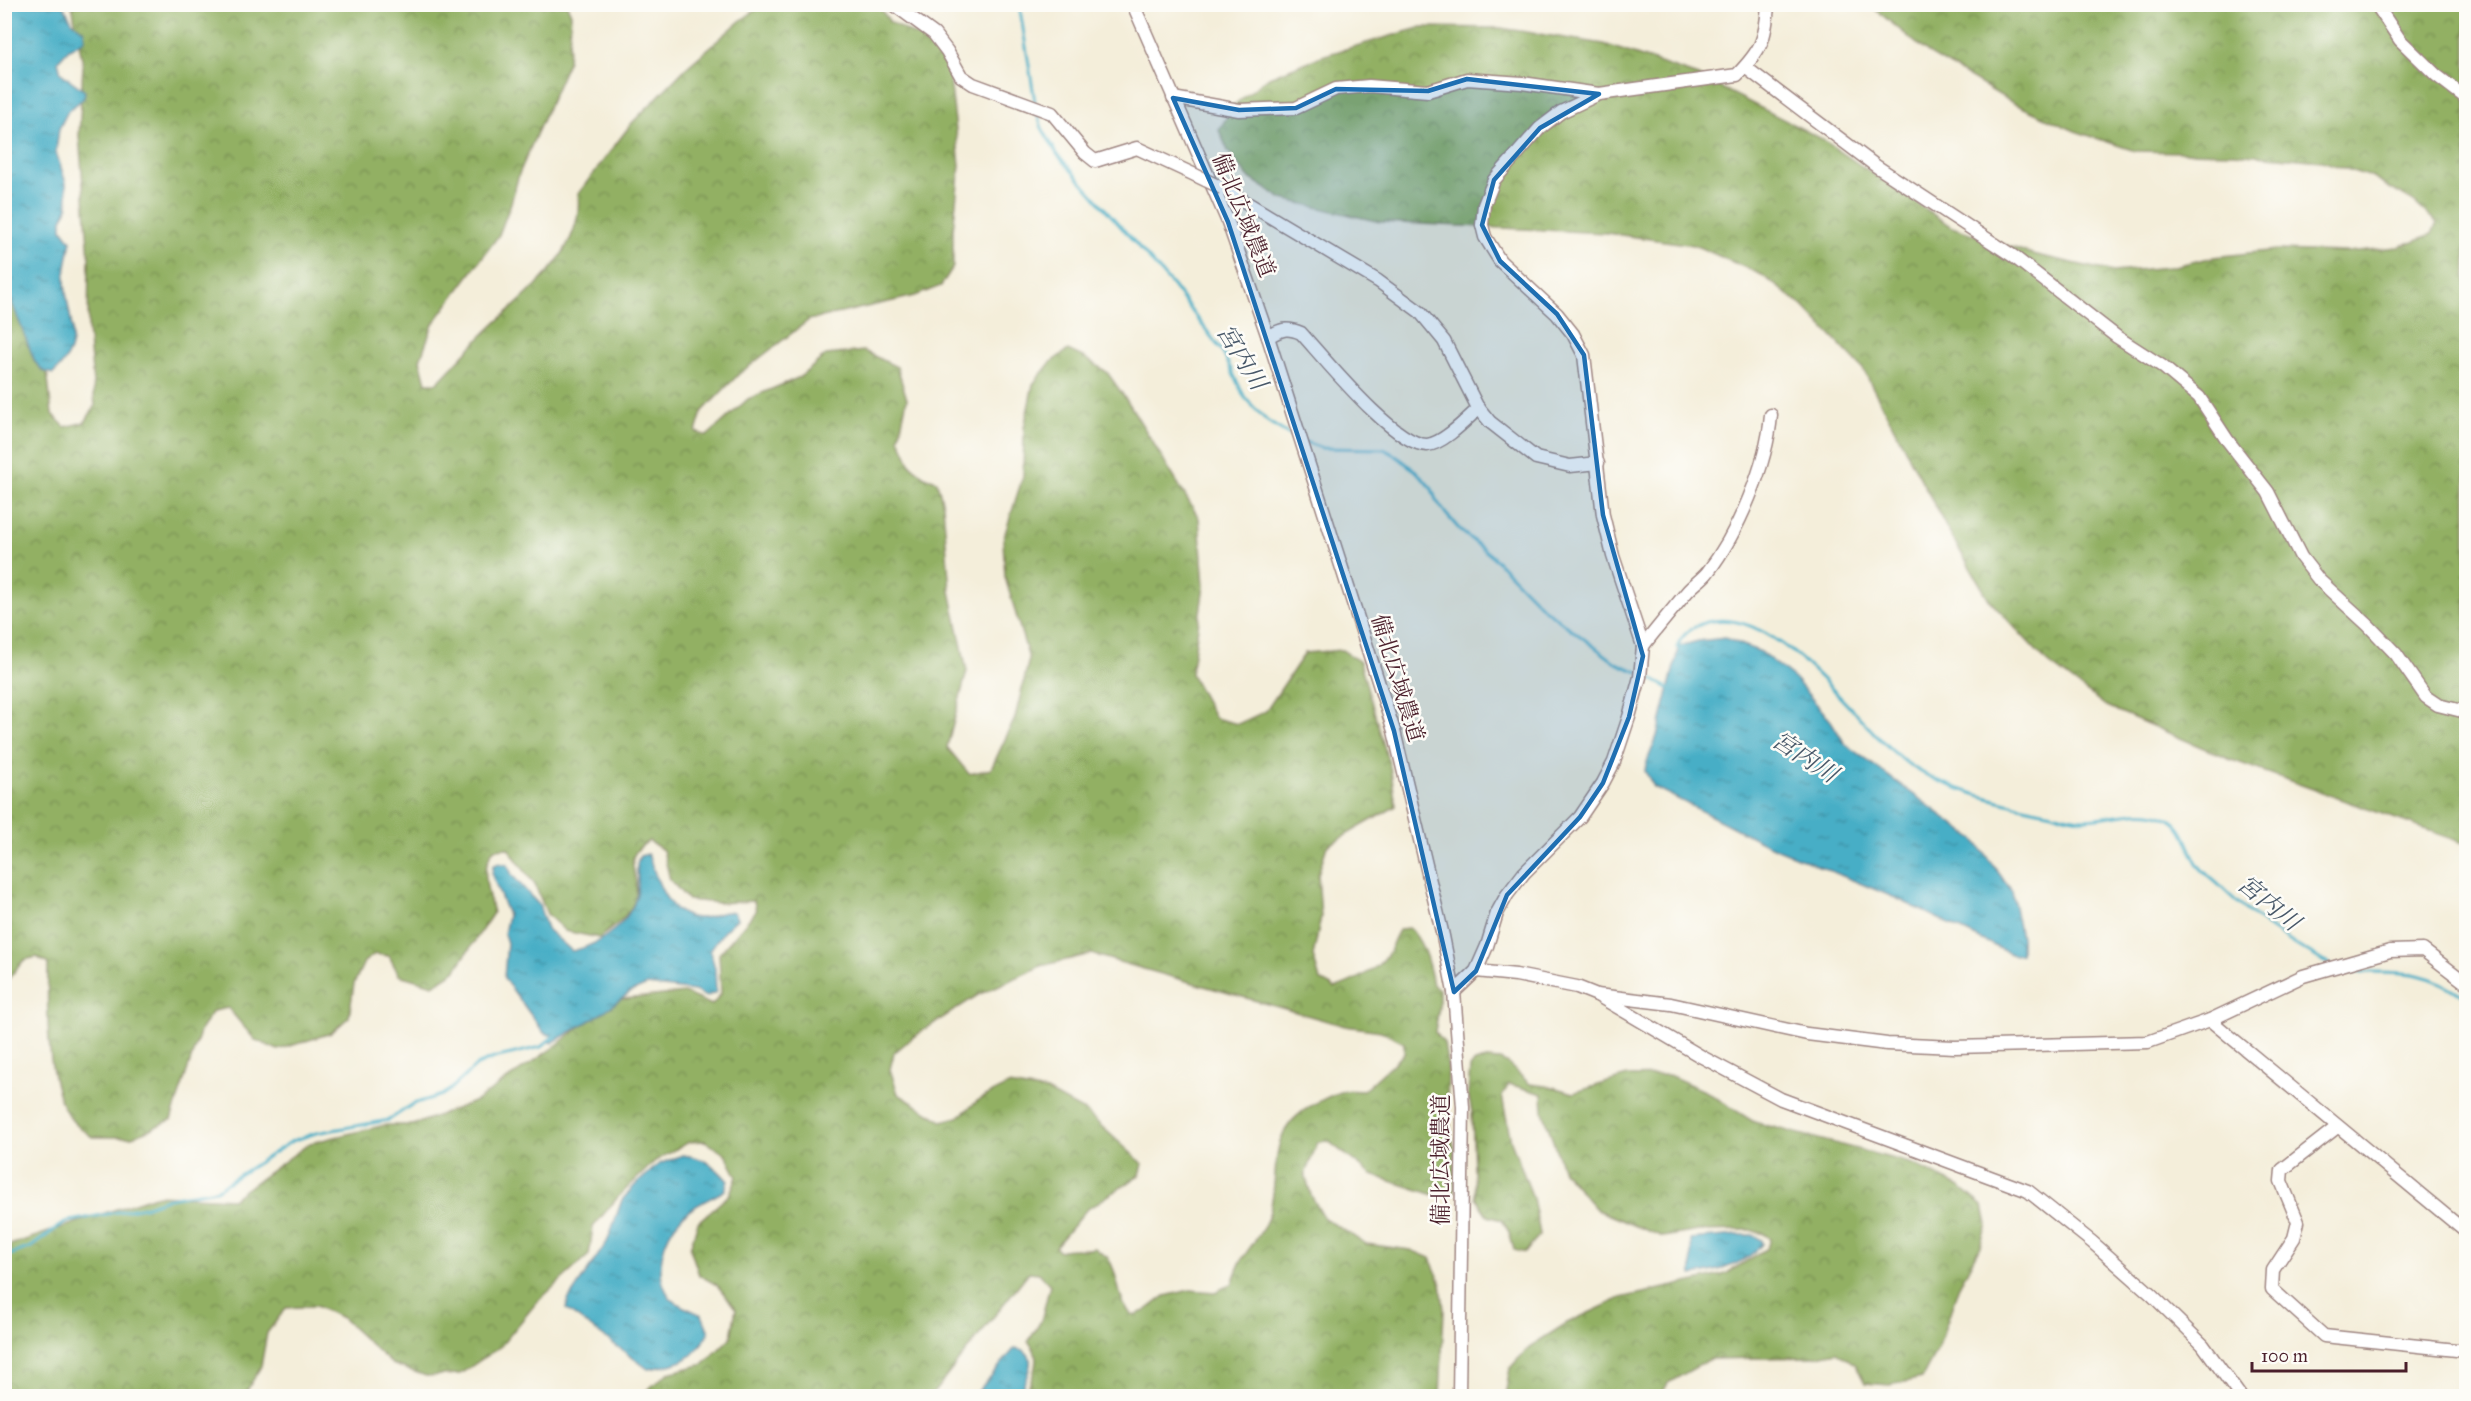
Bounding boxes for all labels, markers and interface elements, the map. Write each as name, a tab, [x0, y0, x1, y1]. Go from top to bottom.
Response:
street label: 備北広域農道	[1207, 149, 1281, 281]
water label: 宮内川	[1210, 319, 1275, 398]
street label: 備北広域農道	[1366, 611, 1430, 745]
water label: 宮内川	[1767, 725, 1846, 791]
water label: 宮内川	[2232, 869, 2309, 939]
street label: 備北広域農道	[1427, 1094, 1454, 1226]
scale bar	[2252, 1335, 2406, 1373]
text: 100 m	[2261, 1345, 2308, 1367]

